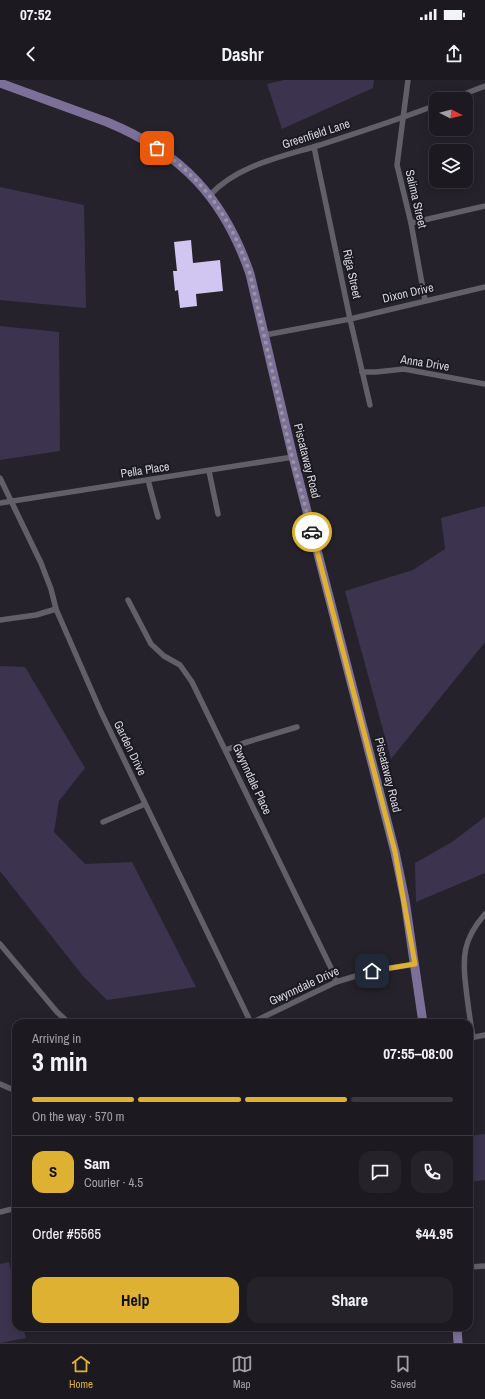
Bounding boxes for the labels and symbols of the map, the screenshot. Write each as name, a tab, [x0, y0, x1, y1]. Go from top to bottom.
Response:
north arrow	[429, 92, 473, 136]
street label: Greenfield Lane	[280, 115, 352, 153]
pin	[140, 131, 174, 165]
street label: Salima Street	[401, 168, 431, 230]
street label: Riga Street	[339, 248, 365, 300]
street label: Dixon Drive	[381, 279, 435, 307]
street label: Anna Drive	[398, 351, 451, 375]
street label: Piscataway Road	[290, 422, 324, 500]
street label: Pella Place	[119, 458, 171, 482]
courier	[292, 512, 332, 552]
street label: Garden Drive	[110, 718, 150, 778]
street label: Piscataway Road	[371, 736, 405, 814]
street label: Gwynndale Place	[229, 741, 275, 817]
pin	[355, 954, 389, 988]
street label: Gwynndale Drive	[266, 963, 342, 1009]

